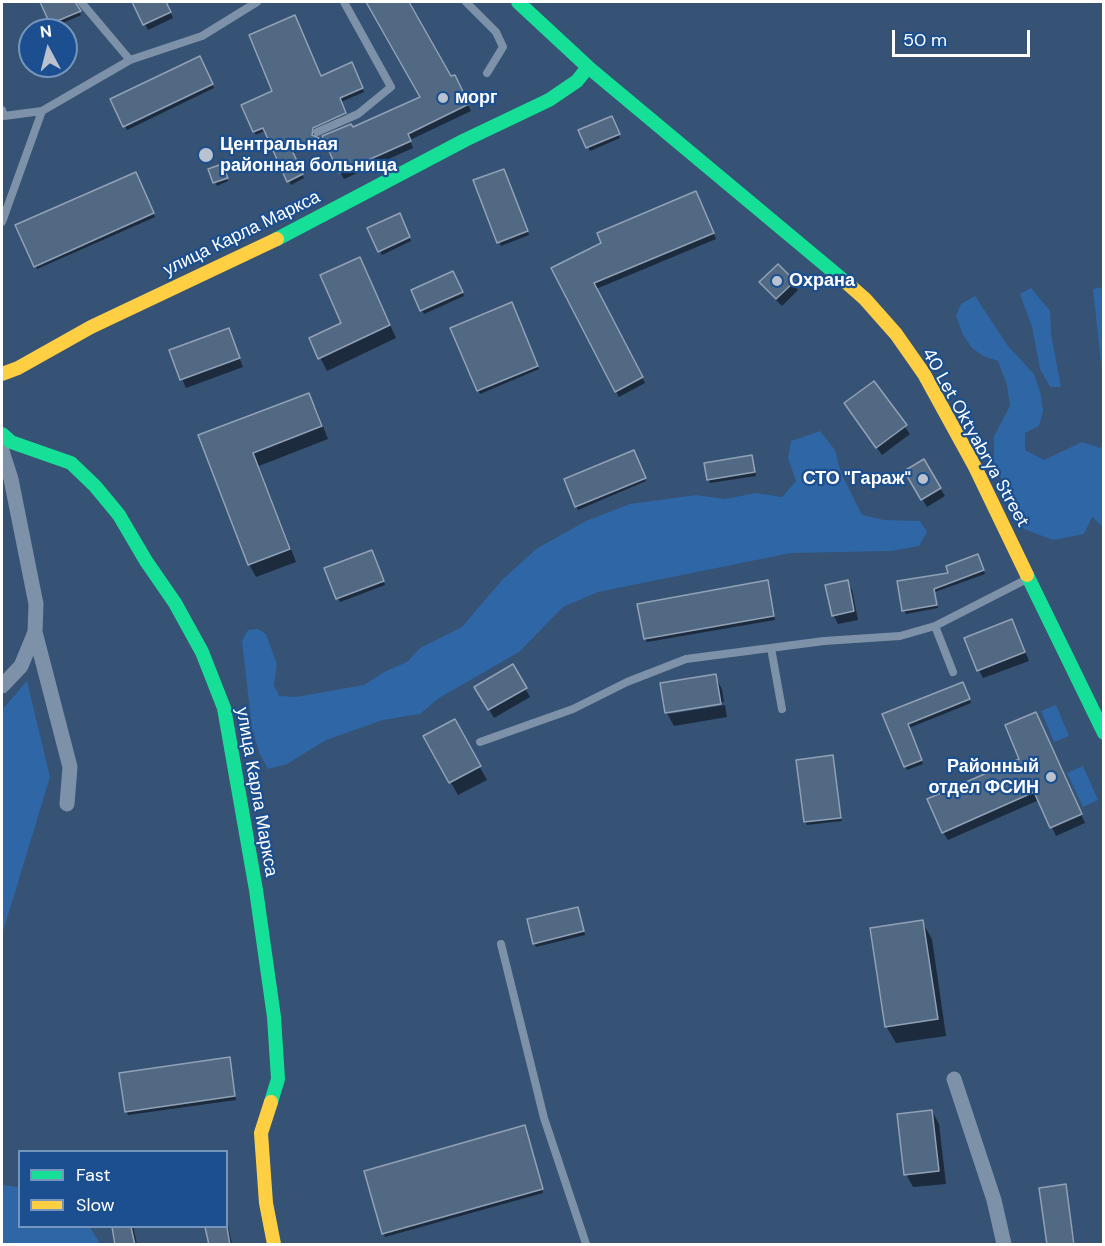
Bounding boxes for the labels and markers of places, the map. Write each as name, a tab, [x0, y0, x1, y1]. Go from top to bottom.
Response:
place label: морг	[455, 87, 498, 109]
marker: морг	[436, 91, 450, 105]
place label: Центральная районная больница	[220, 134, 397, 176]
marker: Центральная районная больница	[197, 146, 215, 164]
place label: Охрана	[789, 270, 855, 292]
marker: Охрана	[770, 274, 784, 288]
place label: СТО "Гараж"	[803, 468, 911, 490]
marker: СТО "Гараж"	[916, 472, 930, 486]
place label: Районный отдел ФСИН	[928, 756, 1039, 798]
marker: Районный отдел ФСИН	[1044, 770, 1058, 784]

